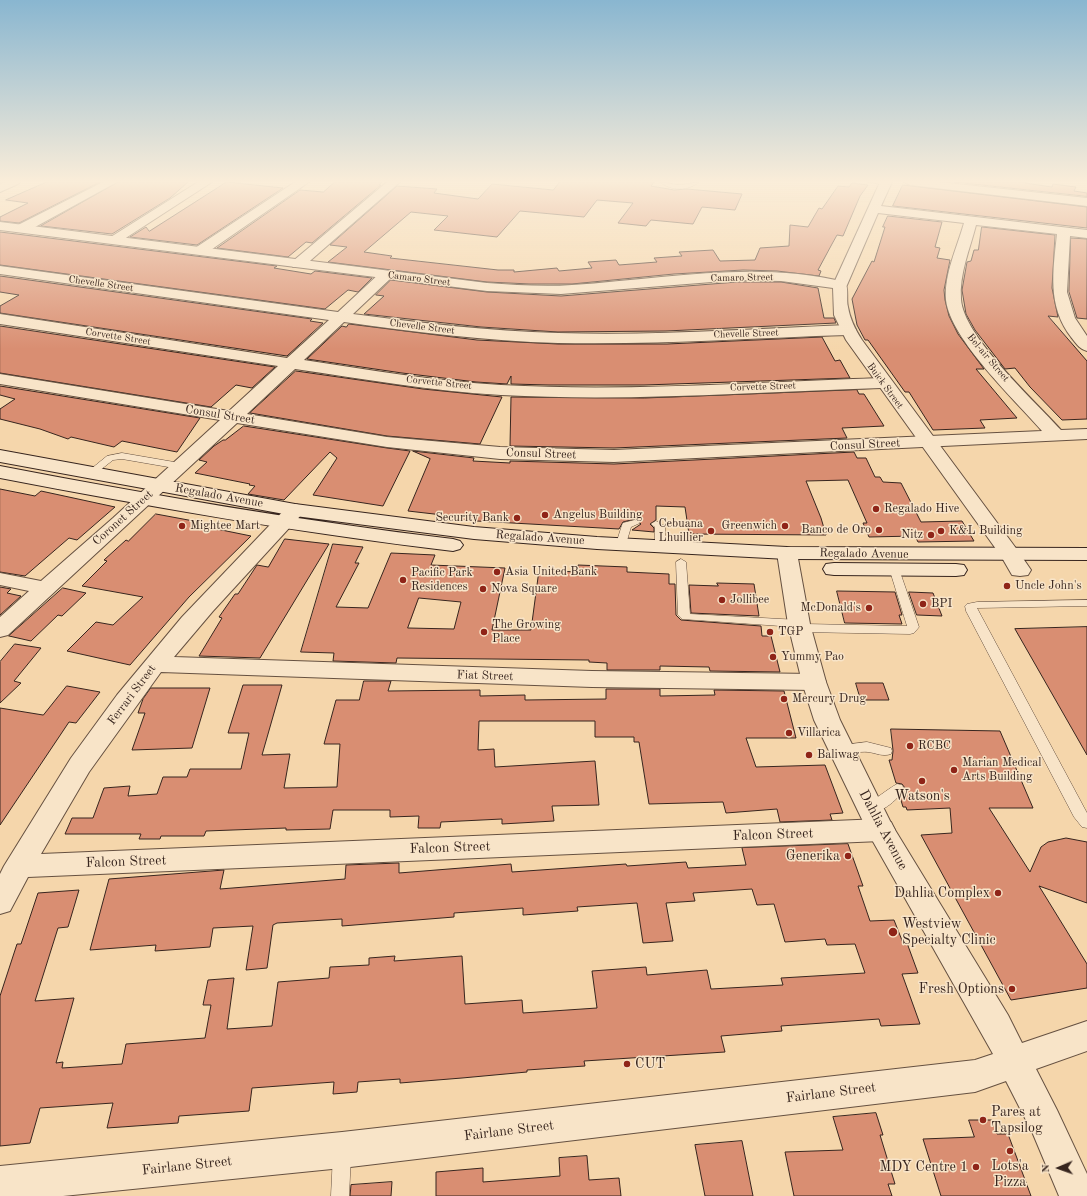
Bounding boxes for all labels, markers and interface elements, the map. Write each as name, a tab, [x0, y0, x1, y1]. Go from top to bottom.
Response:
street label: Camaro Street	[387, 269, 451, 289]
street label: Camaro Street	[710, 271, 774, 285]
street label: Chevelle Street	[68, 274, 134, 294]
street label: Chevelle Street	[389, 317, 455, 337]
street label: Corvette Street	[84, 326, 152, 348]
street label: Chevelle Street	[713, 327, 779, 341]
street label: Bel-air Street	[964, 332, 1012, 384]
street label: Buick Street	[864, 361, 906, 411]
street label: Corvette Street	[406, 374, 472, 392]
street label: Corvette Street	[730, 380, 796, 394]
street label: Consul Street	[184, 402, 256, 428]
street label: Consul Street	[829, 436, 901, 454]
street label: Consul Street	[506, 446, 576, 462]
street label: Regalado Avenue	[174, 481, 264, 511]
street label: Coronet Street	[90, 487, 156, 549]
place label: Regalado Hive	[884, 502, 959, 516]
marker: Regalado Hive	[871, 504, 881, 514]
place label: Angelus Building	[553, 508, 642, 522]
marker: Angelus Building	[540, 510, 550, 520]
place label: Security Bank	[435, 511, 509, 525]
marker: Security Bank	[512, 513, 522, 523]
place label: Cebuana Lhuillier	[659, 517, 703, 545]
place label: Mightee Mart	[190, 519, 260, 533]
place label: Greenwich	[722, 519, 777, 533]
marker: Mightee Mart	[177, 521, 187, 531]
marker: Greenwich	[780, 521, 790, 531]
place label: Banco de Oro	[801, 523, 871, 537]
place label: K&L Building	[949, 524, 1023, 538]
marker: Banco de Oro	[874, 525, 884, 535]
marker: Cebuana Lhuillier	[706, 526, 716, 536]
marker: K&L Building	[936, 526, 946, 536]
street label: Regalado Avenue	[495, 528, 585, 548]
place label: Nitz	[901, 528, 923, 542]
marker: Nitz	[926, 530, 936, 540]
street label: Regalado Avenue	[819, 546, 909, 562]
place label: Asia United Bank	[505, 565, 597, 579]
place label: Pacific Park Residences	[411, 566, 473, 594]
marker: Asia United Bank	[492, 567, 502, 577]
marker: Pacific Park Residences	[398, 575, 408, 585]
place label: Uncle John's	[1015, 579, 1082, 593]
marker: Uncle John's	[1002, 581, 1012, 591]
place label: Nova Square	[491, 582, 557, 596]
marker: Nova Square	[478, 584, 488, 594]
place label: Jollibee	[730, 593, 769, 607]
marker: Jollibee	[717, 595, 727, 605]
place label: BPI	[931, 597, 952, 611]
marker: BPI	[918, 599, 928, 609]
place label: McDonald's	[800, 601, 861, 615]
marker: McDonald's	[864, 603, 874, 613]
place label: The Growing Place	[492, 618, 561, 646]
place label: TGP	[778, 625, 803, 639]
marker: The Growing Place	[479, 627, 489, 637]
marker: TGP	[765, 627, 775, 637]
place label: Yummy Pao	[781, 650, 844, 664]
marker: Yummy Pao	[768, 652, 778, 662]
street label: Ferrari Street	[105, 662, 159, 728]
street label: Fiat Street	[456, 668, 514, 684]
place label: Mercury Drug	[792, 692, 866, 706]
marker: Mercury Drug	[779, 694, 789, 704]
place label: Villarica	[797, 726, 841, 740]
marker: Villarica	[784, 728, 794, 738]
place label: RCBC	[918, 739, 951, 753]
marker: RCBC	[905, 741, 915, 751]
place label: Baliwag	[817, 748, 859, 762]
marker: Baliwag	[804, 750, 814, 760]
place label: Marian Medical Arts Building	[962, 756, 1041, 784]
marker: Marian Medical Arts Building	[949, 765, 959, 775]
marker: Watson's	[917, 776, 927, 786]
street label: Dahlia Avenue	[855, 787, 911, 873]
place label: Watson's	[894, 788, 950, 804]
street label: Falcon Street	[732, 825, 814, 845]
street label: Falcon Street	[409, 838, 491, 858]
place label: Generika	[786, 848, 840, 864]
marker: Generika	[843, 851, 853, 861]
street label: Falcon Street	[85, 852, 167, 872]
place label: Dahlia Complex	[894, 885, 990, 901]
marker: Dahlia Complex	[993, 888, 1003, 898]
place label: Westview Specialty Clinic	[902, 916, 996, 948]
marker: Westview Specialty Clinic	[887, 926, 899, 938]
place label: Fresh Options	[918, 981, 1004, 997]
marker: Fresh Options	[1007, 984, 1017, 994]
place label: CUT	[635, 1056, 665, 1072]
marker: CUT	[622, 1059, 632, 1069]
street label: Fairlane Street	[785, 1079, 877, 1107]
place label: Pares at Tapsilog	[991, 1104, 1043, 1136]
marker: Pares at Tapsilog	[978, 1115, 988, 1125]
street label: Fairlane Street	[463, 1117, 555, 1145]
marker: Lots'a Pizza	[1005, 1146, 1015, 1156]
north arrow	[1039, 1148, 1079, 1188]
street label: Fairlane Street	[141, 1153, 233, 1179]
place label: Lots'a Pizza	[991, 1158, 1029, 1190]
place label: MDY Centre 1	[879, 1159, 968, 1175]
marker: MDY Centre 1	[971, 1162, 981, 1172]
text: N	[1041, 1164, 1052, 1173]

